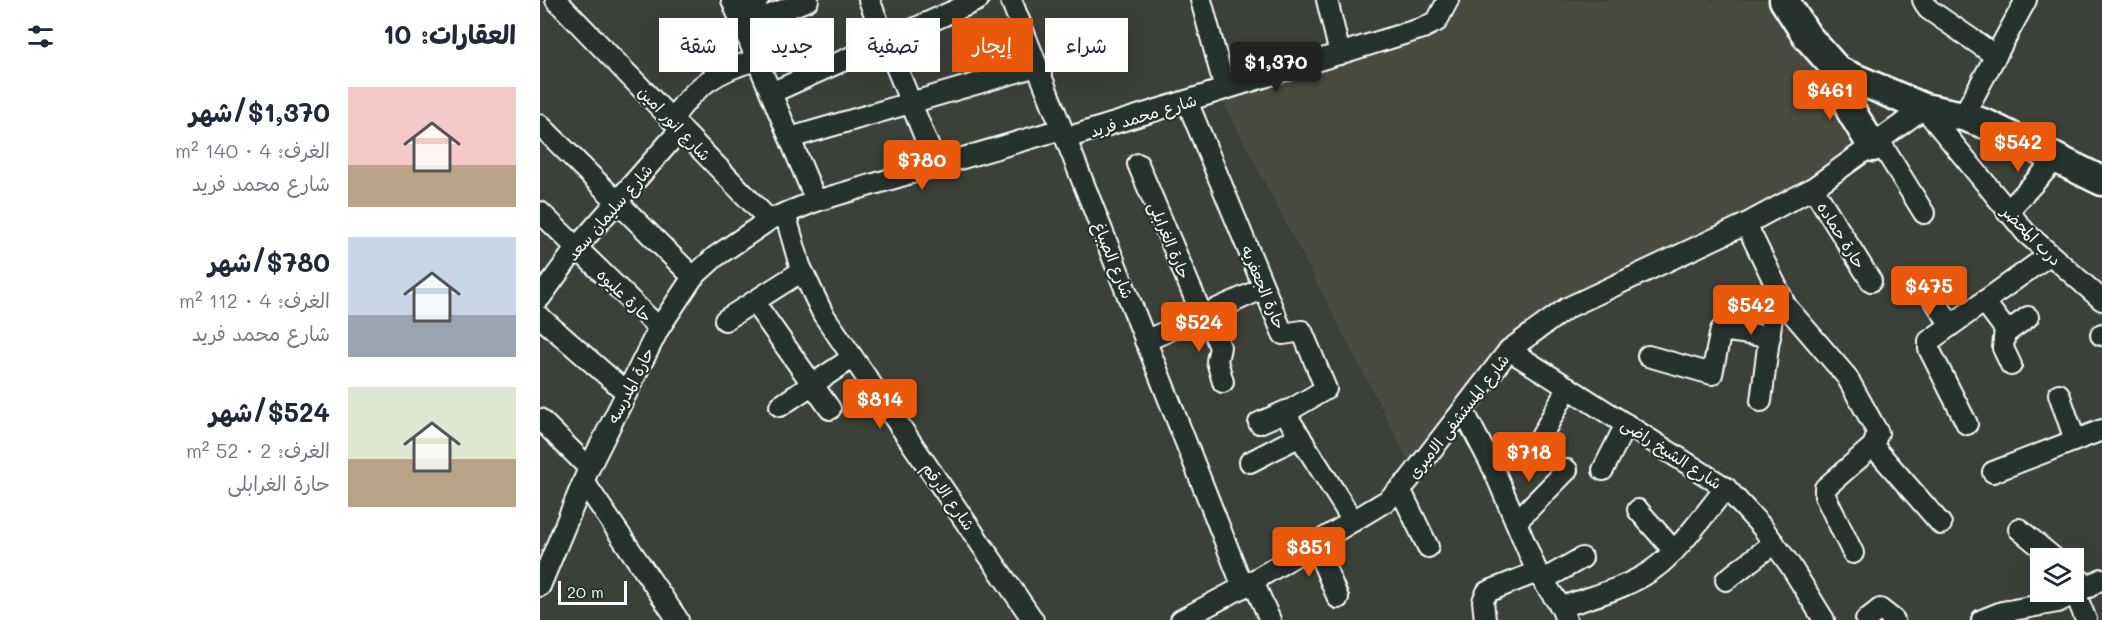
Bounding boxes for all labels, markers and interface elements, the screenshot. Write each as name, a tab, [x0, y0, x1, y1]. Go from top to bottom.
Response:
text: العقارات: 10	[383, 17, 516, 51]
chip: شقة	[659, 18, 738, 72]
chip: جديد	[750, 18, 834, 72]
chip: تصفية	[846, 18, 940, 72]
chip: إيجار	[952, 18, 1033, 72]
chip: شراء	[1045, 18, 1128, 72]
icon: filters	[24, 20, 57, 53]
pin: $1,370	[1227, 42, 1325, 93]
text: $1,370	[1244, 48, 1308, 74]
pin: $461	[1794, 70, 1866, 121]
text: $461	[1807, 76, 1853, 102]
street label: شارع انور امين	[633, 81, 716, 166]
street label: شارع محمد فريد	[1087, 89, 1200, 143]
text: $1,370/شهر	[189, 95, 330, 129]
icon: home	[396, 111, 468, 183]
pin: $542	[1982, 122, 2054, 173]
text: $542	[1994, 128, 2042, 154]
text: الغرف: 4 · 140 m²	[175, 137, 330, 163]
pin: $780	[886, 140, 958, 191]
text: $780	[898, 146, 946, 172]
street label: شارع سليمان سعد	[561, 159, 658, 266]
text: شارع محمد فريد	[192, 170, 330, 196]
street label: حارة الغرابلى	[1143, 198, 1196, 282]
street label: حارة حماده	[1813, 198, 1871, 272]
street label: درب المحضر	[1996, 199, 2067, 270]
street label: شارع الصباغ	[1087, 218, 1139, 302]
street label: حارة الجعفريه	[1237, 242, 1291, 332]
text: $780/شهر	[208, 245, 330, 279]
icon: home	[396, 261, 468, 333]
street label: حارة عليوه	[592, 264, 657, 327]
pin: $475	[1893, 266, 1965, 317]
text: $475	[1905, 272, 1953, 298]
pin: $542	[1715, 285, 1787, 336]
text: الغرف: 4 · 112 m²	[179, 287, 330, 313]
text: $542	[1727, 291, 1775, 317]
pin: $524	[1163, 302, 1235, 353]
text: $524	[1175, 308, 1223, 334]
text: شارع محمد فريد	[192, 320, 330, 346]
street label: حارة المدرسه	[602, 344, 658, 426]
street label: شارع المستشفى الاميرى	[1403, 349, 1515, 484]
pin: $814	[844, 379, 916, 430]
text: $814	[857, 385, 903, 411]
text: $524/شهر	[209, 395, 330, 429]
icon: home	[396, 411, 468, 483]
street label: شارع الشيخ راضى	[1617, 413, 1726, 495]
pin: $718	[1493, 432, 1565, 483]
text: الغرف: 2 · 52 m²	[186, 437, 330, 463]
text: $718	[1507, 438, 1551, 464]
street label: شارع الارقم	[915, 458, 980, 536]
text: حارة الغرابلى	[227, 470, 330, 496]
pin: $851	[1273, 527, 1345, 578]
text: $851	[1286, 533, 1332, 559]
map controls	[2030, 548, 2084, 602]
button: layers	[2030, 548, 2084, 602]
scale bar	[558, 578, 627, 606]
text: 20 m	[567, 581, 604, 602]

